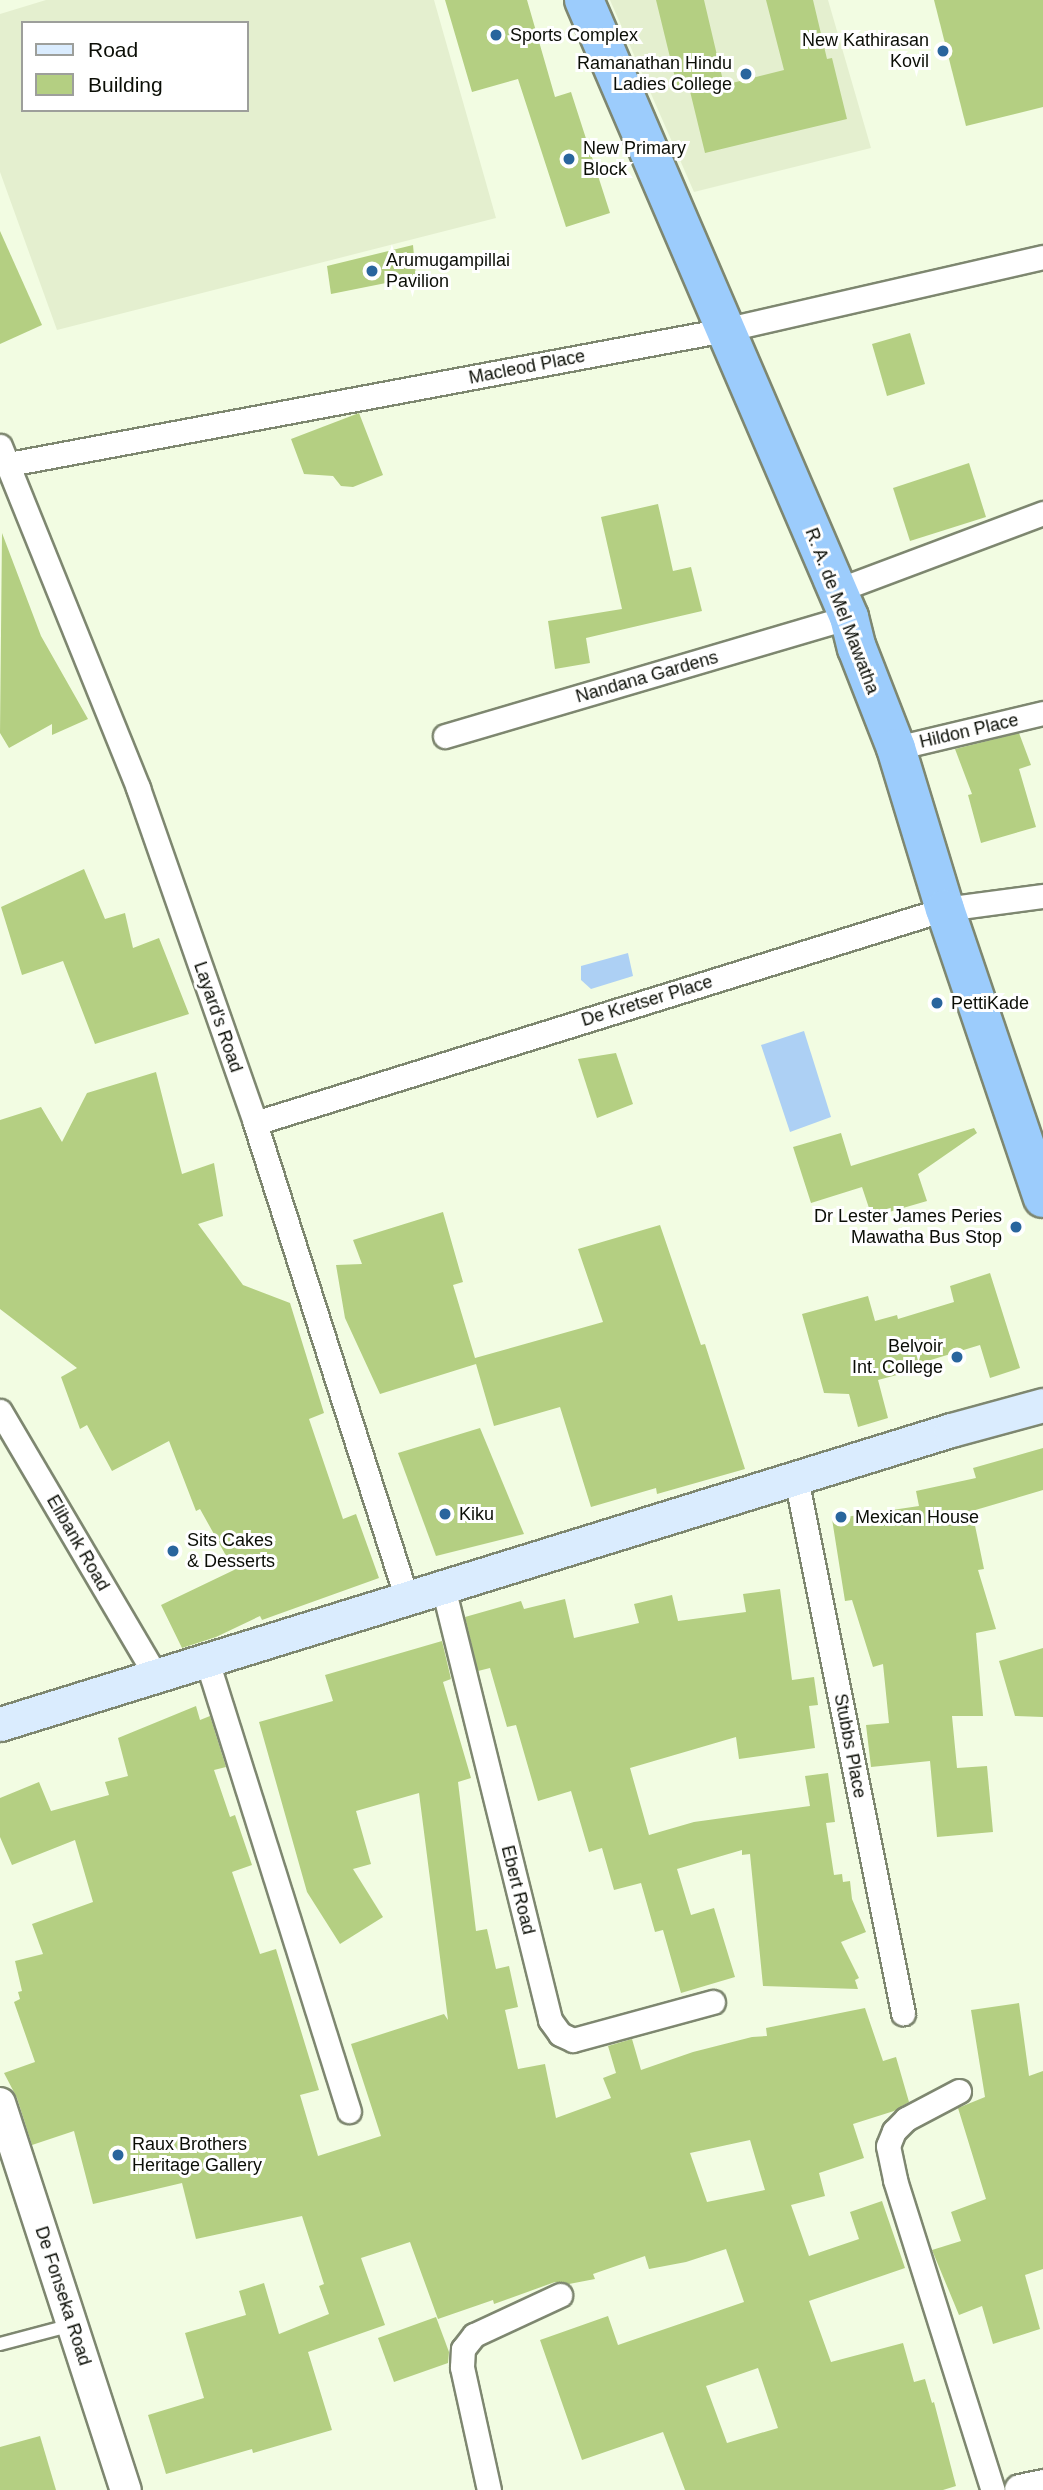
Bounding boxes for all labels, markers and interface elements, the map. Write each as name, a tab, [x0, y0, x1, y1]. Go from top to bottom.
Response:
legend	[21, 21, 248, 112]
place label: Sports Complex	[510, 24, 638, 46]
marker: Sports Complex	[488, 27, 504, 43]
place label: New Kathirasan Kovil	[802, 30, 929, 72]
text: Road	[88, 38, 138, 61]
marker: New Kathirasan Kovil	[935, 43, 951, 59]
place label: Ramanathan Hindu Ladies College	[577, 53, 732, 96]
marker: Ramanathan Hindu Ladies College	[738, 66, 754, 82]
text: Building	[88, 73, 163, 96]
place label: New Primary Block	[583, 138, 686, 180]
marker: New Primary Block	[561, 151, 577, 167]
place label: Arumugampillai Pavilion	[386, 250, 510, 292]
marker: Arumugampillai Pavilion	[364, 263, 380, 279]
street label: Macleod Place	[467, 345, 587, 389]
street label: R. A. de Mel Mawatha	[800, 524, 884, 698]
street label: Nandana Gardens	[573, 646, 721, 708]
street label: Hildon Place	[917, 709, 1021, 753]
street label: Layard's Road	[189, 959, 247, 1075]
street label: De Kretser Place	[579, 971, 715, 1031]
place label: PettiKade	[951, 992, 1029, 1014]
marker: PettiKade	[929, 995, 945, 1011]
place label: Dr Lester James Peries Mawatha Bus Stop	[814, 1206, 1002, 1248]
marker: Dr Lester James Peries Mawatha Bus Stop	[1008, 1219, 1024, 1235]
place label: Belvoir Int. College	[852, 1336, 943, 1378]
marker: Belvoir Int. College	[949, 1349, 965, 1365]
street label: Elibank Road	[42, 1491, 114, 1595]
place label: Kiku	[459, 1503, 494, 1525]
marker: Kiku	[437, 1506, 453, 1522]
place label: Mexican House	[855, 1506, 979, 1528]
marker: Mexican House	[833, 1509, 849, 1525]
place label: Sits Cakes & Desserts	[187, 1530, 275, 1572]
marker: Sits Cakes & Desserts	[165, 1543, 181, 1559]
street label: Stubbs Place	[829, 1692, 871, 1800]
street label: Ebert Road	[497, 1843, 539, 1937]
place label: Raux Brothers Heritage Gallery	[132, 2134, 262, 2176]
marker: Raux Brothers Heritage Gallery	[110, 2147, 126, 2163]
street label: De Fonseka Road	[30, 2224, 96, 2368]

